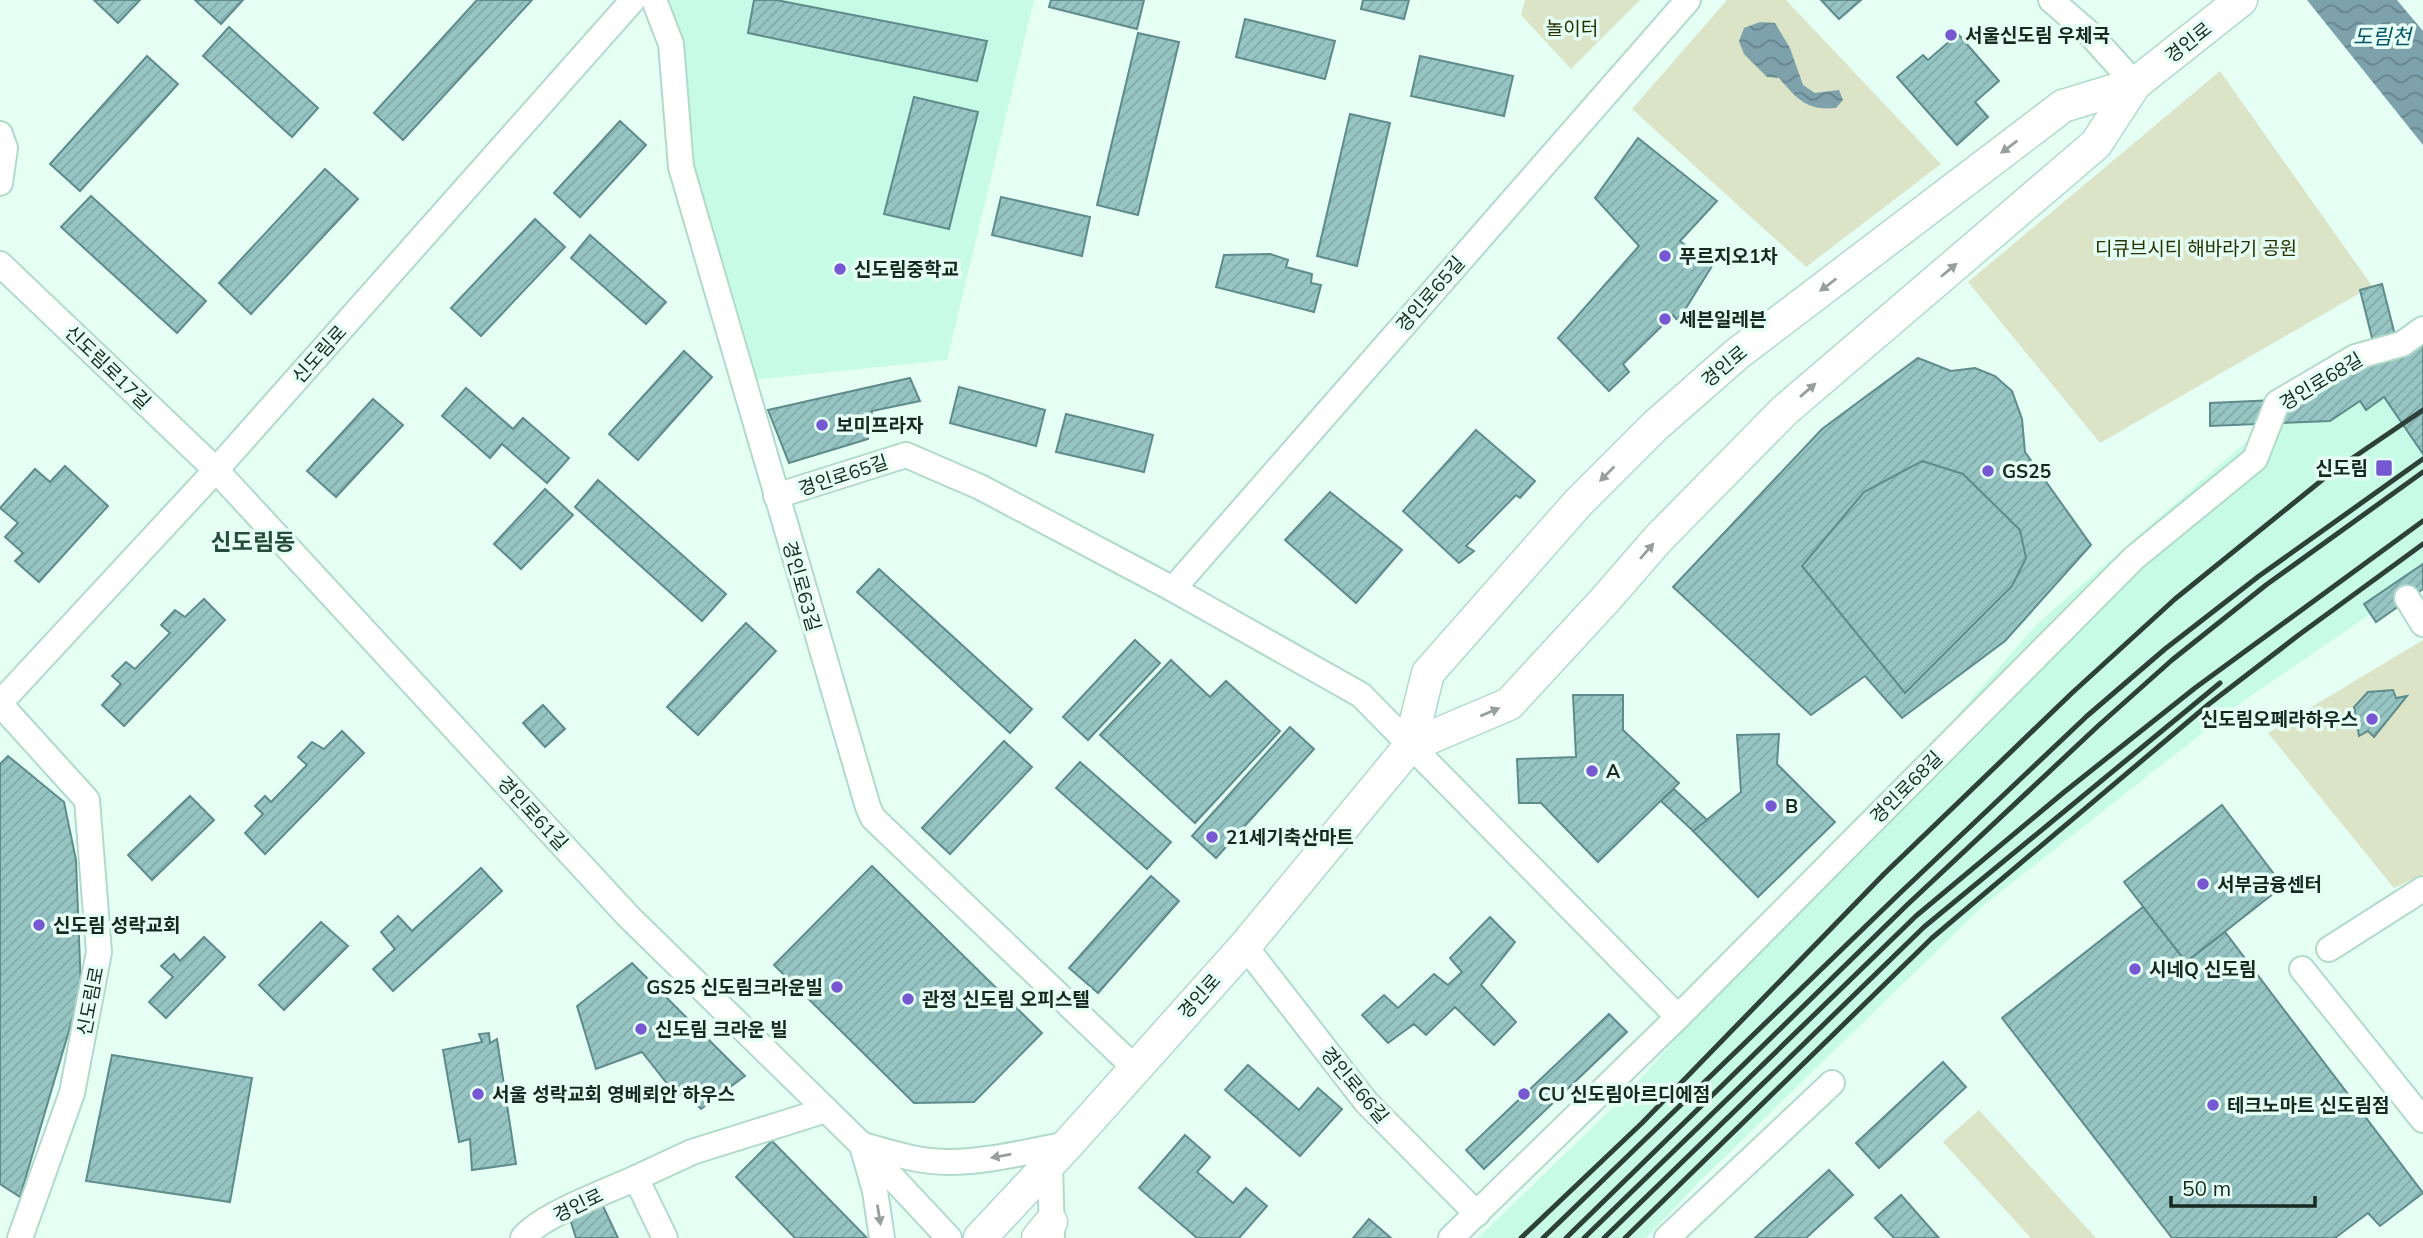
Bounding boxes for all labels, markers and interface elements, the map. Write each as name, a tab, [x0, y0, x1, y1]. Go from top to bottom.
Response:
park label: 놀이터	[1546, 16, 1598, 40]
street label: 경인로	[2160, 16, 2216, 68]
place label: 서울신도림 우체국	[1965, 23, 2110, 47]
water label: 도림천	[2353, 23, 2414, 49]
marker: 서울신도림 우체국	[1943, 27, 1959, 43]
one-way arrow	[2001, 140, 2019, 155]
park label: 디큐브시티 해바라기 공원	[2095, 236, 2297, 260]
place label: 푸르지오1차	[1679, 244, 1778, 268]
marker: 푸르지오1차	[1657, 248, 1673, 264]
street label: 경인로65길	[1391, 251, 1469, 337]
place label: 신도림중학교	[854, 257, 959, 281]
marker: 신도림중학교	[832, 261, 848, 277]
one-way arrow	[1940, 262, 1958, 277]
one-way arrow	[1819, 278, 1837, 292]
place label: 세븐일레븐	[1679, 307, 1766, 331]
marker: 세븐일레븐	[1657, 311, 1673, 327]
street label: 신도림로17길	[60, 320, 156, 414]
street label: 신도림로	[287, 320, 351, 388]
street label: 경인로	[1696, 340, 1752, 392]
street label: 경인로68길	[2275, 347, 2367, 415]
one-way arrow	[1800, 383, 1817, 398]
place label: 보미프라자	[836, 413, 924, 437]
marker: 보미프라자	[814, 417, 830, 433]
street label: 경인로65길	[795, 449, 891, 501]
place label: 신도림	[2316, 456, 2368, 480]
marker: 신도림	[2374, 458, 2394, 478]
place label: GS25	[2002, 459, 2051, 483]
marker: GS25	[1980, 463, 1996, 479]
one-way arrow	[1599, 466, 1615, 482]
district label: 신도림동	[211, 527, 295, 556]
street label: 경인로63길	[778, 538, 826, 634]
one-way arrow	[1639, 542, 1654, 559]
one-way arrow	[1479, 706, 1500, 717]
place label: 신도림오페라하우스	[2201, 707, 2358, 731]
marker: 신도림오페라하우스	[2364, 711, 2380, 727]
street label: 경인로68길	[1865, 746, 1947, 828]
place label: A	[1606, 759, 1621, 783]
marker: A	[1584, 763, 1600, 779]
street label: 경인로61길	[493, 771, 573, 855]
place label: B	[1785, 794, 1798, 818]
marker: B	[1763, 798, 1779, 814]
place label: 21세기축산마트	[1226, 825, 1354, 849]
marker: 21세기축산마트	[1204, 829, 1220, 845]
place label: 서부금융센터	[2217, 872, 2322, 896]
marker: 서부금융센터	[2195, 876, 2211, 892]
place label: 신도림 성락교회	[53, 913, 181, 937]
marker: 신도림 성락교회	[31, 917, 47, 933]
place label: 시네Q 신도림	[2149, 957, 2257, 981]
marker: 시네Q 신도림	[2127, 961, 2143, 977]
street label: 신도림로	[72, 964, 108, 1038]
street label: 경인로	[1173, 968, 1225, 1024]
place label: GS25 신도림크라운빌	[646, 975, 823, 999]
marker: GS25 신도림크라운빌	[829, 979, 845, 995]
place label: 관정 신도림 오피스텔	[922, 987, 1090, 1011]
marker: 관정 신도림 오피스텔	[900, 991, 916, 1007]
place label: 신도림 크라운 빌	[655, 1017, 788, 1041]
marker: 신도림 크라운 빌	[633, 1021, 649, 1037]
street label: 경인로66길	[1316, 1042, 1394, 1128]
place label: 서울 성락교회 영베뢰안 하우스	[492, 1082, 735, 1106]
place label: CU 신도림아르디에점	[1538, 1082, 1710, 1106]
marker: 서울 성락교회 영베뢰안 하우스	[470, 1086, 486, 1102]
marker: CU 신도림아르디에점	[1516, 1086, 1532, 1102]
place label: 테크노마트 신도림점	[2227, 1093, 2390, 1117]
marker: 테크노마트 신도림점	[2205, 1097, 2221, 1113]
one-way arrow	[990, 1151, 1012, 1162]
scale bar	[2171, 1164, 2314, 1208]
text: 50 m	[2182, 1175, 2231, 1201]
street label: 경인로	[549, 1183, 607, 1227]
one-way arrow	[873, 1204, 884, 1226]

